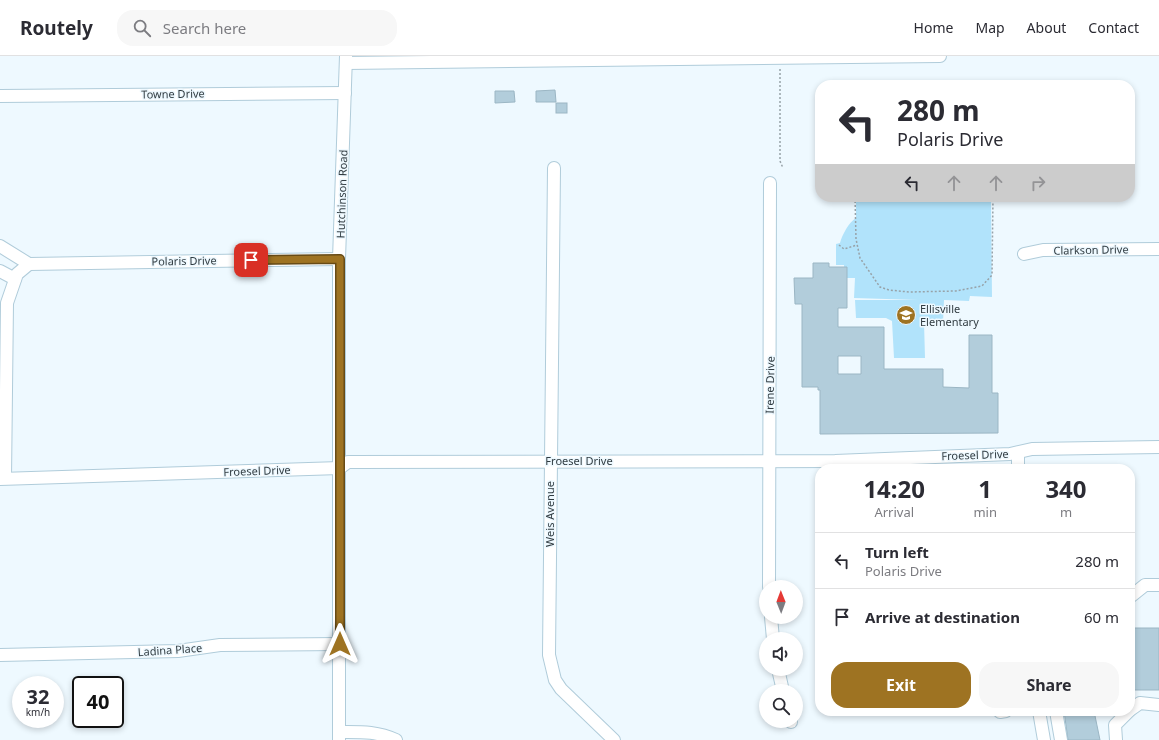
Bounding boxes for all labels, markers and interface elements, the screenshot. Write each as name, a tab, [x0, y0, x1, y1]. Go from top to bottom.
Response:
search box	[117, 10, 397, 46]
text: Routely	[20, 15, 93, 41]
icon: search	[131, 17, 153, 39]
text: Search here	[163, 18, 246, 38]
text: Home	[914, 18, 953, 37]
text: Map	[975, 18, 1005, 37]
text: About	[1027, 18, 1066, 37]
text: Contact	[1088, 18, 1139, 37]
street label: Towne Drive	[141, 85, 205, 102]
text: 280 m	[897, 91, 980, 129]
icon: left	[831, 96, 883, 148]
text: Polaris Drive	[897, 127, 1003, 151]
street label: Hutchinson Road	[332, 149, 351, 239]
icon: left	[901, 172, 923, 194]
icon: ahead	[943, 172, 965, 194]
icon: ahead	[985, 172, 1007, 194]
icon: right	[1027, 172, 1049, 194]
street label: Clarkson Drive	[1053, 241, 1129, 258]
pin	[234, 243, 268, 277]
icon: arrive	[240, 249, 262, 271]
street label: Polaris Drive	[151, 252, 217, 269]
place label: Ellisville Elementary	[920, 301, 979, 329]
school or university icon: Ellisville Elementary	[895, 304, 917, 326]
street label: Irene Drive	[762, 356, 777, 414]
street label: Froesel Drive	[941, 446, 1009, 463]
street label: Froesel Drive	[545, 453, 613, 468]
street label: Froesel Drive	[223, 462, 291, 479]
text: 14:20	[863, 472, 925, 505]
text: 1	[978, 472, 992, 505]
text: 340	[1045, 472, 1087, 505]
street label: Weis Avenue	[542, 481, 557, 547]
text: Arrival	[874, 503, 914, 521]
text: min	[973, 503, 997, 521]
text: m	[1060, 503, 1072, 521]
text: Turn left	[865, 542, 929, 562]
icon: left	[831, 550, 853, 572]
text: 280 m	[1075, 551, 1119, 571]
text: Polaris Drive	[865, 562, 942, 580]
north arrow	[759, 580, 803, 624]
map controls	[759, 580, 803, 728]
icon: arrive	[831, 606, 853, 628]
text: Arrive at destination	[865, 607, 1020, 627]
text: 60 m	[1084, 607, 1119, 627]
position arrow	[319, 623, 361, 665]
button: sound	[759, 632, 803, 676]
street label: Ladina Place	[137, 640, 203, 659]
button: Exit	[831, 662, 971, 708]
button: Share	[979, 662, 1119, 708]
speed limit sign: 40	[72, 676, 124, 728]
text: 32	[27, 683, 49, 710]
button: search	[759, 684, 803, 728]
text: km/h	[26, 705, 50, 719]

